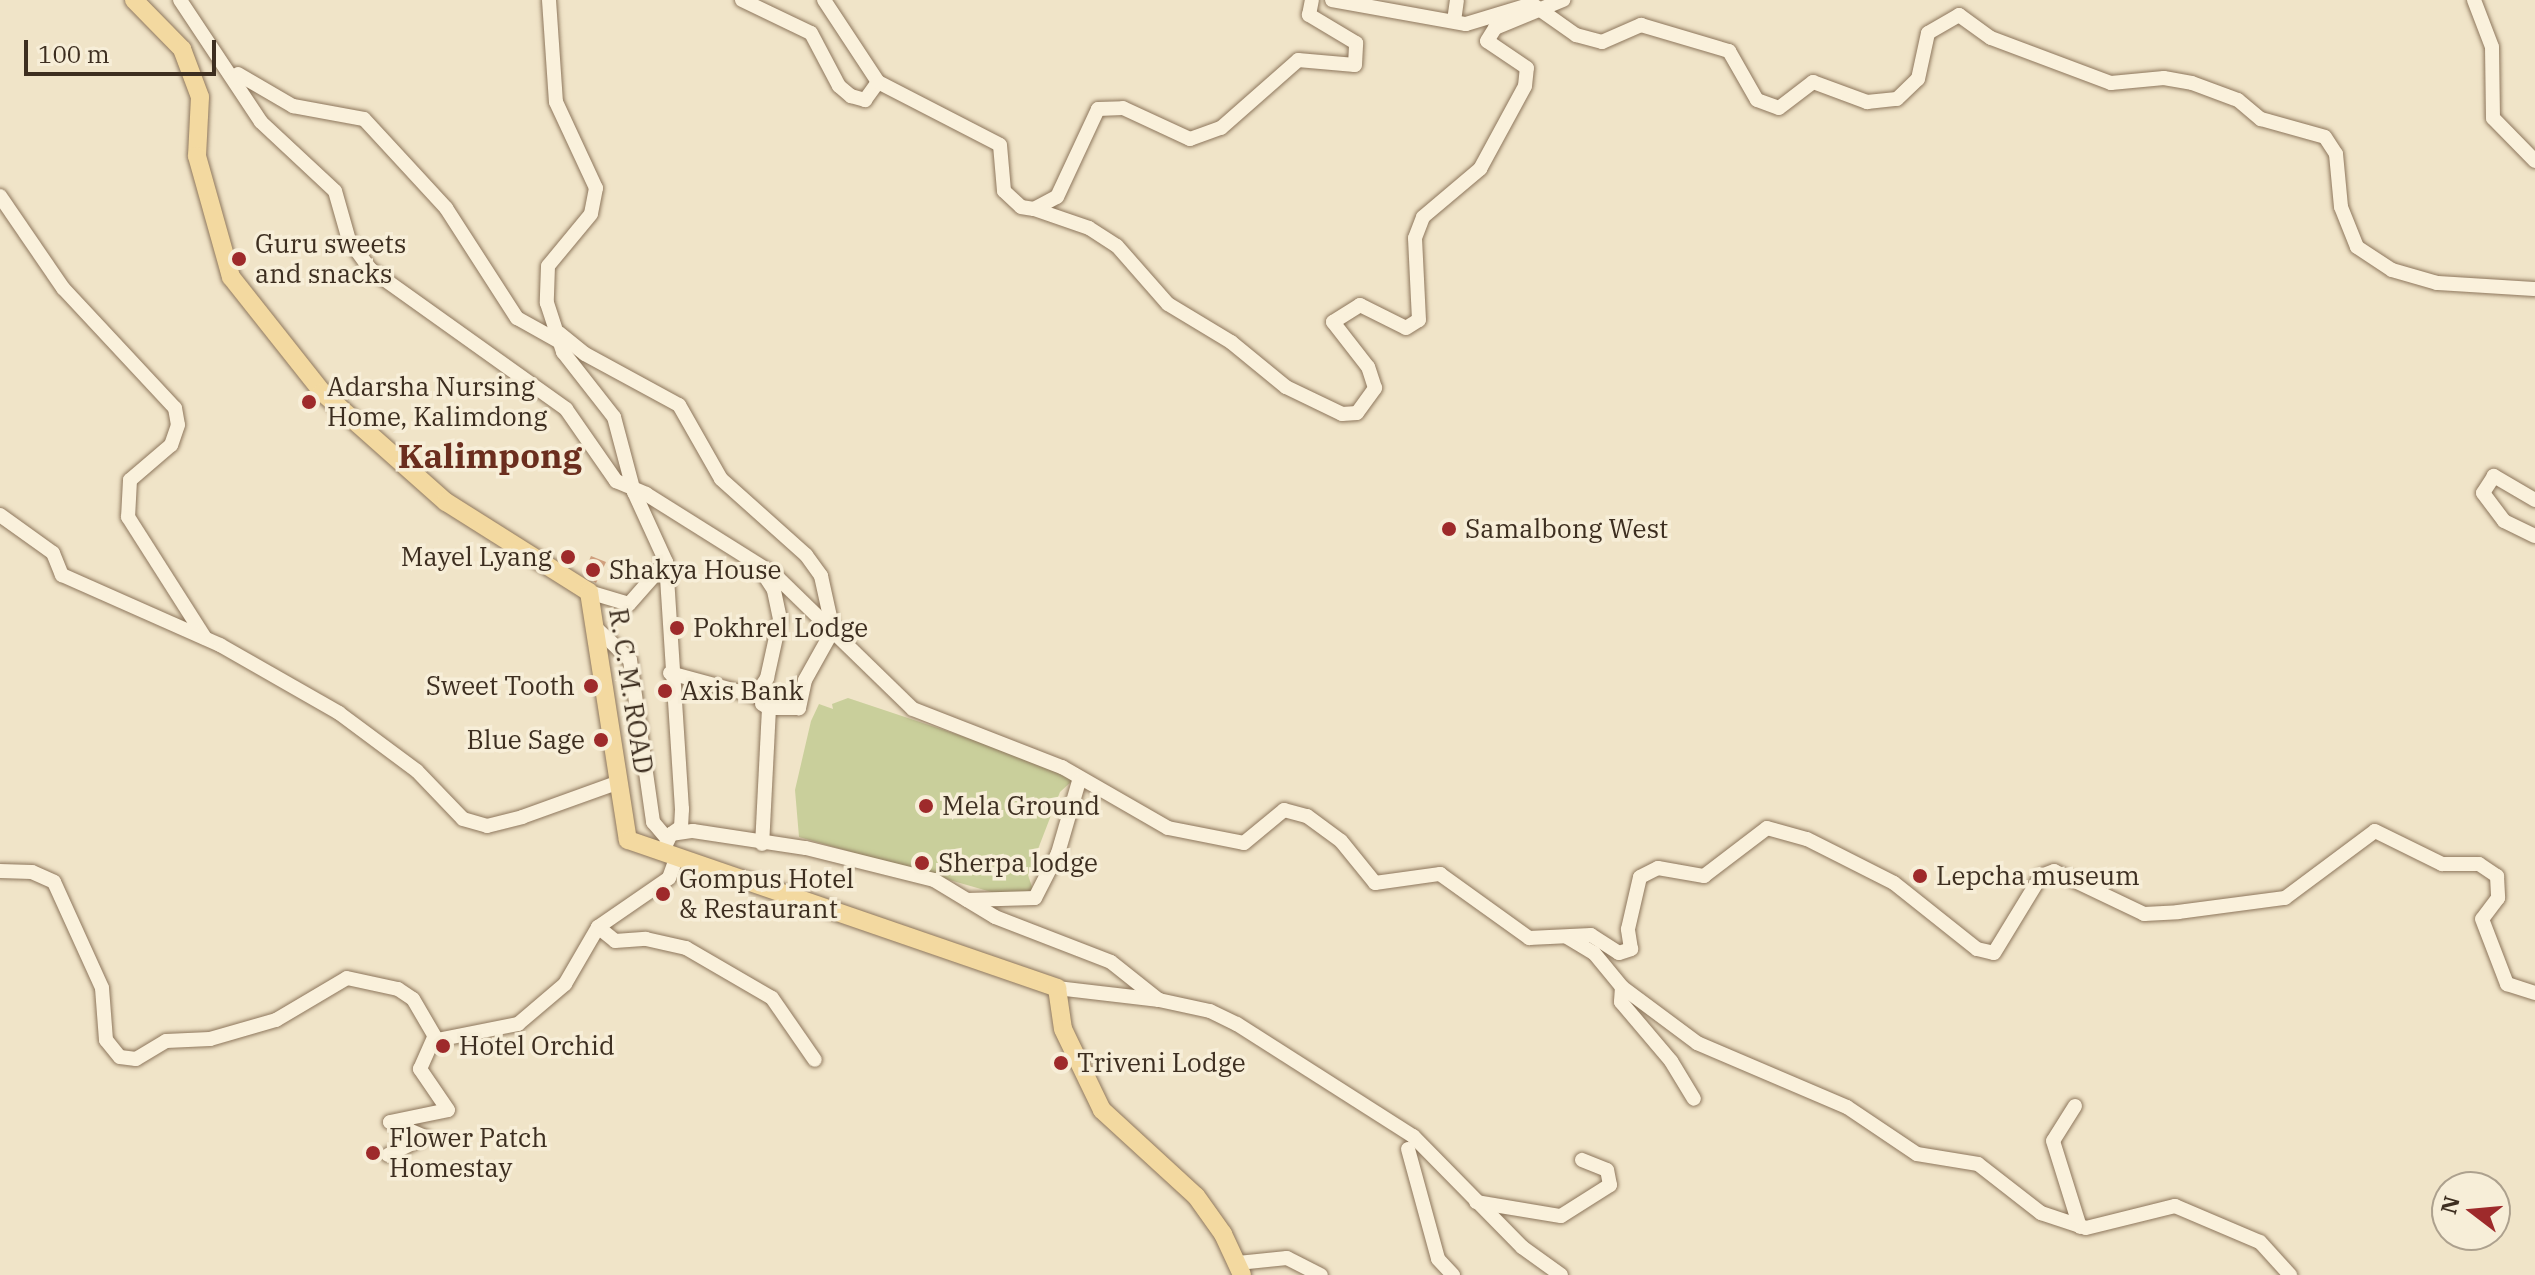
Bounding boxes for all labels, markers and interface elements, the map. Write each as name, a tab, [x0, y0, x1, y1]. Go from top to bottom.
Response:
scale bar	[28, 24, 220, 74]
text: 100 m	[38, 38, 110, 70]
place label: Guru sweets and snacks	[255, 228, 406, 290]
marker: Guru sweets and snacks	[230, 250, 248, 268]
place label: Adarsha Nursing Home, Kalimdong	[327, 371, 548, 432]
marker: Adarsha Nursing Home, Kalimdong	[298, 391, 320, 413]
district label: Kalimpong	[398, 436, 582, 476]
place label: Samalbong West	[1465, 513, 1668, 545]
marker: Samalbong West	[1440, 520, 1458, 538]
place label: Mayel Lyang	[401, 541, 552, 573]
marker: Mayel Lyang	[559, 548, 577, 566]
place label: Shakya House	[609, 554, 782, 586]
marker: Shakya House	[584, 561, 602, 579]
street label: R. C. M. ROAD	[603, 606, 659, 776]
place label: Pokhrel Lodge	[693, 612, 868, 644]
marker: Pokhrel Lodge	[668, 619, 686, 637]
place label: Sweet Tooth	[426, 670, 575, 702]
place label: Axis Bank	[681, 675, 804, 707]
marker: Sweet Tooth	[582, 677, 600, 695]
marker: Axis Bank	[656, 682, 674, 700]
place label: Blue Sage	[466, 724, 585, 756]
marker: Blue Sage	[592, 731, 610, 749]
place label: Mela Ground	[942, 790, 1100, 822]
marker: Mela Ground	[917, 797, 935, 815]
place label: Sherpa lodge	[938, 847, 1098, 879]
marker: Sherpa lodge	[913, 854, 931, 872]
place label: Lepcha museum	[1936, 860, 2140, 892]
place label: Gompus Hotel & Restaurant	[679, 863, 854, 924]
marker: Lepcha museum	[1911, 867, 1929, 885]
marker: Gompus Hotel & Restaurant	[654, 885, 672, 903]
place label: Hotel Orchid	[459, 1030, 615, 1062]
marker: Hotel Orchid	[434, 1037, 452, 1055]
place label: Triveni Lodge	[1077, 1047, 1246, 1079]
marker: Triveni Lodge	[1052, 1054, 1070, 1072]
place label: Flower Patch Homestay	[389, 1122, 548, 1184]
marker: Flower Patch Homestay	[364, 1144, 382, 1162]
north arrow	[2431, 1171, 2511, 1251]
text: N	[2433, 1192, 2466, 1217]

